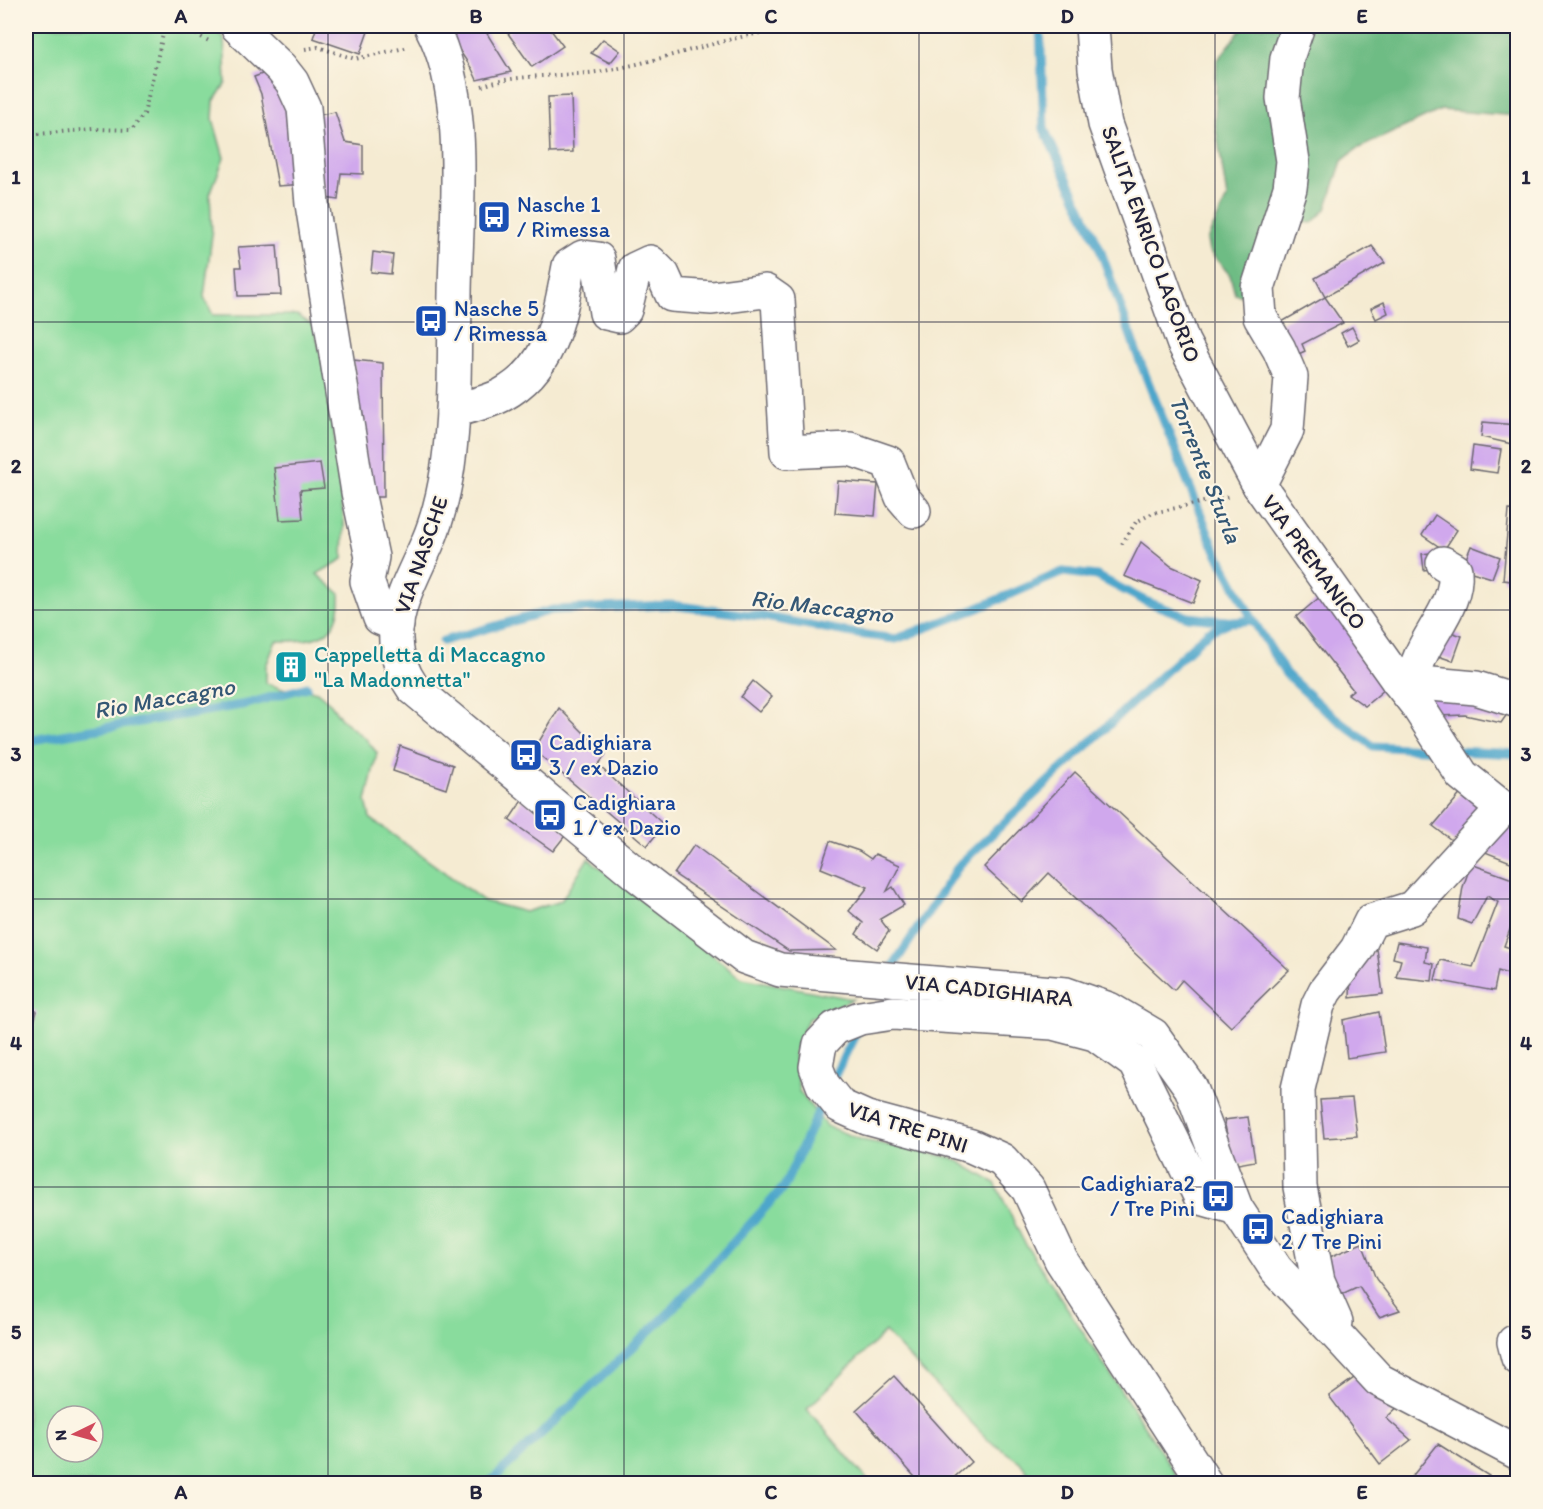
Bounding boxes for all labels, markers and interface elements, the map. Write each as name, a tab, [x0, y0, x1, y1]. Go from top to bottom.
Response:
text: A	[174, 4, 188, 28]
text: B	[470, 4, 483, 28]
text: C	[765, 4, 778, 28]
text: D	[1060, 4, 1074, 28]
text: E	[1356, 4, 1368, 28]
street label: SALITA ENRICO LAGORIO	[1096, 122, 1206, 366]
text: 1	[11, 165, 21, 189]
text: 1	[1521, 165, 1531, 189]
place label: Nasche 1 / Rimessa	[517, 191, 611, 243]
bus stop icon: Nasche 1 / Rimessa	[476, 199, 512, 235]
place label: Nasche 5 / Rimessa	[454, 295, 548, 347]
bus stop icon: Nasche 5 / Rimessa	[413, 303, 449, 339]
water label: Torrente Sturla	[1163, 391, 1249, 548]
text: 2	[11, 454, 22, 478]
text: 2	[1521, 454, 1532, 478]
street label: VIA PREMANICO	[1256, 489, 1372, 635]
street label: VIA NASCHE	[388, 492, 454, 618]
water label: Rio Maccagno	[749, 583, 895, 629]
place label: Cappelletta di Maccagno "La Madonnetta"	[314, 641, 546, 693]
building icon: Cappelletta di Maccagno "La Madonnetta"	[273, 649, 309, 685]
water label: Rio Maccagno	[91, 671, 238, 725]
place label: Cadighiara 3 / ex Dazio	[549, 729, 659, 781]
bus stop icon: Cadighiara 3 / ex Dazio	[508, 737, 544, 773]
text: 3	[11, 742, 22, 766]
text: 3	[1521, 742, 1532, 766]
place label: Cadighiara 1 / ex Dazio	[573, 789, 681, 841]
bus stop icon: Cadighiara 1 / ex Dazio	[532, 797, 568, 833]
street label: VIA CADIGHIARA	[904, 968, 1074, 1012]
text: 4	[10, 1031, 22, 1055]
text: 4	[1520, 1031, 1532, 1055]
street label: VIA TRE PINI	[845, 1095, 971, 1159]
place label: Cadighiara2 / Tre Pini	[1081, 1170, 1195, 1222]
bus stop icon: Cadighiara2 / Tre Pini	[1200, 1178, 1236, 1214]
place label: Cadighiara 2 / Tre Pini	[1281, 1203, 1384, 1255]
bus stop icon: Cadighiara 2 / Tre Pini	[1240, 1211, 1276, 1247]
text: 5	[11, 1320, 22, 1344]
text: 5	[1521, 1320, 1532, 1344]
north arrow	[45, 1404, 105, 1464]
text: N	[51, 1429, 70, 1441]
text: A	[174, 1480, 188, 1504]
text: B	[470, 1480, 483, 1504]
text: C	[765, 1480, 778, 1504]
text: D	[1060, 1480, 1074, 1504]
text: E	[1356, 1480, 1368, 1504]

